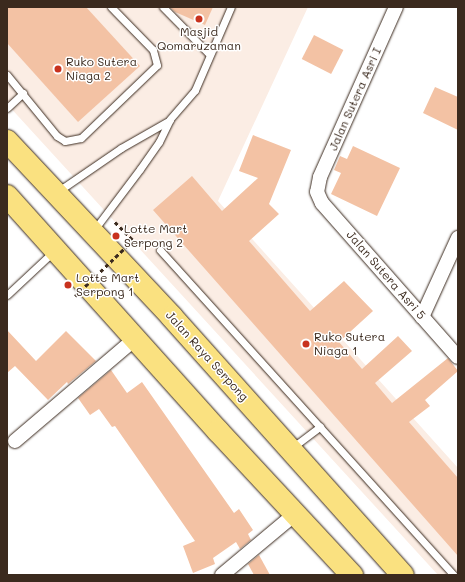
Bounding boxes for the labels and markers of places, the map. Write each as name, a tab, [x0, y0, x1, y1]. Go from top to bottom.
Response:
marker: Masjid Qomaruzaman	[194, 14, 204, 24]
place label: Masjid Qomaruzaman	[157, 25, 241, 53]
place label: Ruko Sutera Niaga 2	[66, 55, 137, 83]
marker: Ruko Sutera Niaga 2	[53, 64, 63, 74]
place label: Lotte Mart Serpong 2	[124, 222, 188, 250]
marker: Lotte Mart Serpong 2	[111, 231, 121, 241]
place label: Lotte Mart Serpong 1	[76, 271, 140, 299]
marker: Lotte Mart Serpong 1	[63, 280, 73, 290]
place label: Ruko Sutera Niaga 1	[314, 330, 385, 358]
marker: Ruko Sutera Niaga 1	[301, 339, 311, 349]

